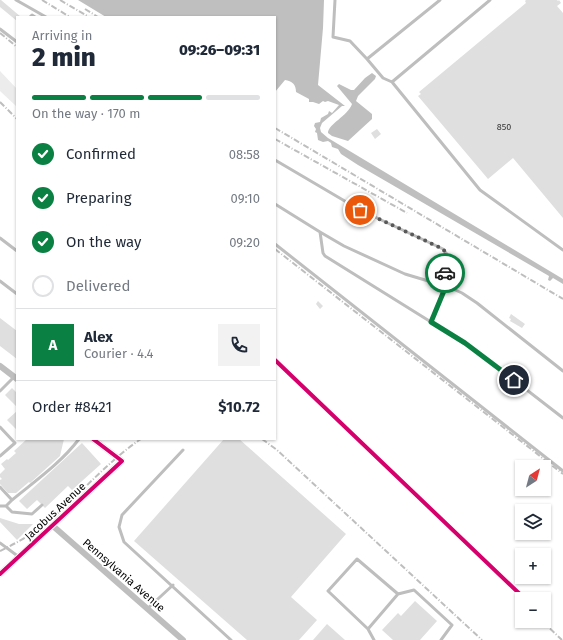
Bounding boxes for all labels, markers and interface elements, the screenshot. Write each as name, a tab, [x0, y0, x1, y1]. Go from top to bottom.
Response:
text: Arriving in	[32, 28, 92, 43]
text: 09:26–09:31	[179, 41, 260, 59]
text: 2 min	[32, 42, 96, 73]
text: On the way · 170 m	[32, 106, 140, 121]
house number: 850	[497, 122, 511, 132]
icon: check	[32, 143, 54, 165]
text: Confirmed	[66, 145, 136, 163]
text: 08:58	[229, 147, 260, 162]
icon: check	[32, 187, 54, 209]
text: Preparing	[66, 189, 131, 207]
text: 09:10	[231, 191, 260, 206]
pin	[343, 193, 377, 227]
icon: bag	[349, 199, 371, 221]
icon: check	[32, 231, 54, 253]
text: On the way	[66, 233, 141, 251]
text: 09:20	[229, 235, 260, 250]
courier	[425, 253, 465, 293]
icon: car	[434, 262, 456, 284]
text: Delivered	[66, 277, 130, 295]
button: phone	[218, 324, 260, 366]
text: Alex	[84, 328, 113, 346]
text: A	[49, 336, 57, 354]
text: Courier · 4.4	[84, 346, 154, 361]
pin	[497, 363, 531, 397]
icon: home	[503, 369, 525, 391]
text: Order #8421	[32, 398, 112, 416]
text: $10.72	[218, 398, 260, 416]
north arrow	[515, 460, 551, 496]
map controls	[515, 460, 551, 628]
street label: Jacobus Avenue	[22, 480, 88, 543]
button: layers	[515, 504, 551, 540]
street label: Pennsylvania Avenue	[80, 536, 167, 615]
button: +	[515, 548, 551, 584]
button: −	[515, 592, 551, 628]

